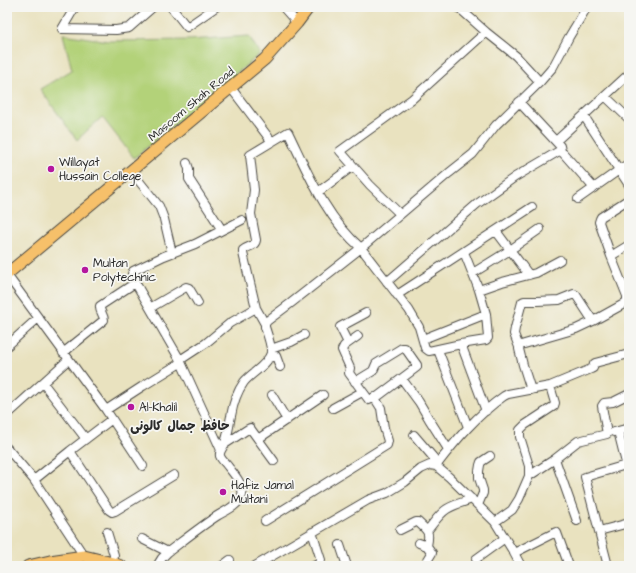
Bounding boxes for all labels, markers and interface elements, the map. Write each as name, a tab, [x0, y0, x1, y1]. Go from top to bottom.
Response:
street label: Masoom Shah Road	[145, 63, 238, 146]
place label: Willayat Hussain College	[59, 154, 142, 186]
marker: Willayat Hussain College	[46, 164, 56, 174]
place label: Multan Polytechnic	[93, 255, 157, 287]
marker: Multan Polytechnic	[80, 265, 90, 275]
place label: Al-Khalil	[139, 399, 177, 416]
marker: Al-Khalil	[126, 402, 136, 412]
district label: حافظ جمال کالونی	[130, 417, 230, 435]
place label: Hafiz Jamal Multani	[231, 477, 294, 508]
marker: Hafiz Jamal Multani	[218, 487, 228, 497]

